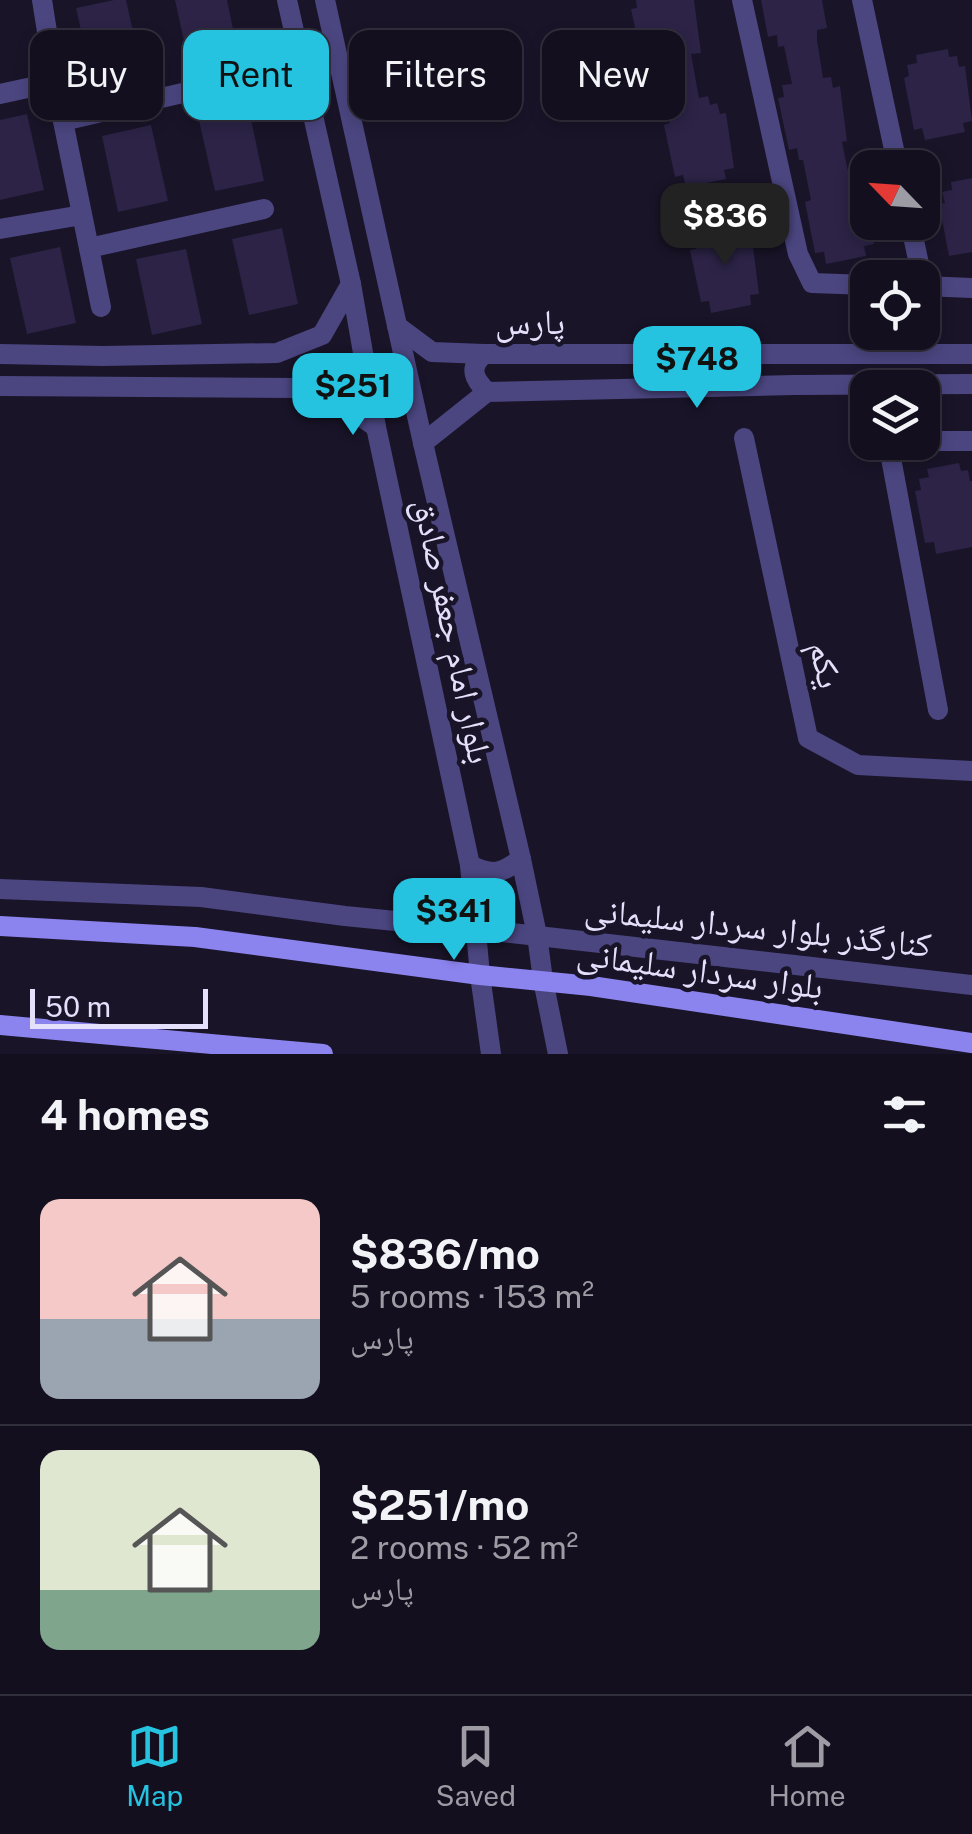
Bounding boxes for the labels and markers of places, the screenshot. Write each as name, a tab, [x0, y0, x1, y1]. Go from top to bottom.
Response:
pin: $836	[666, 183, 784, 268]
pin: $748	[638, 326, 756, 411]
pin: $251	[294, 353, 412, 438]
pin: $341	[395, 878, 513, 963]

